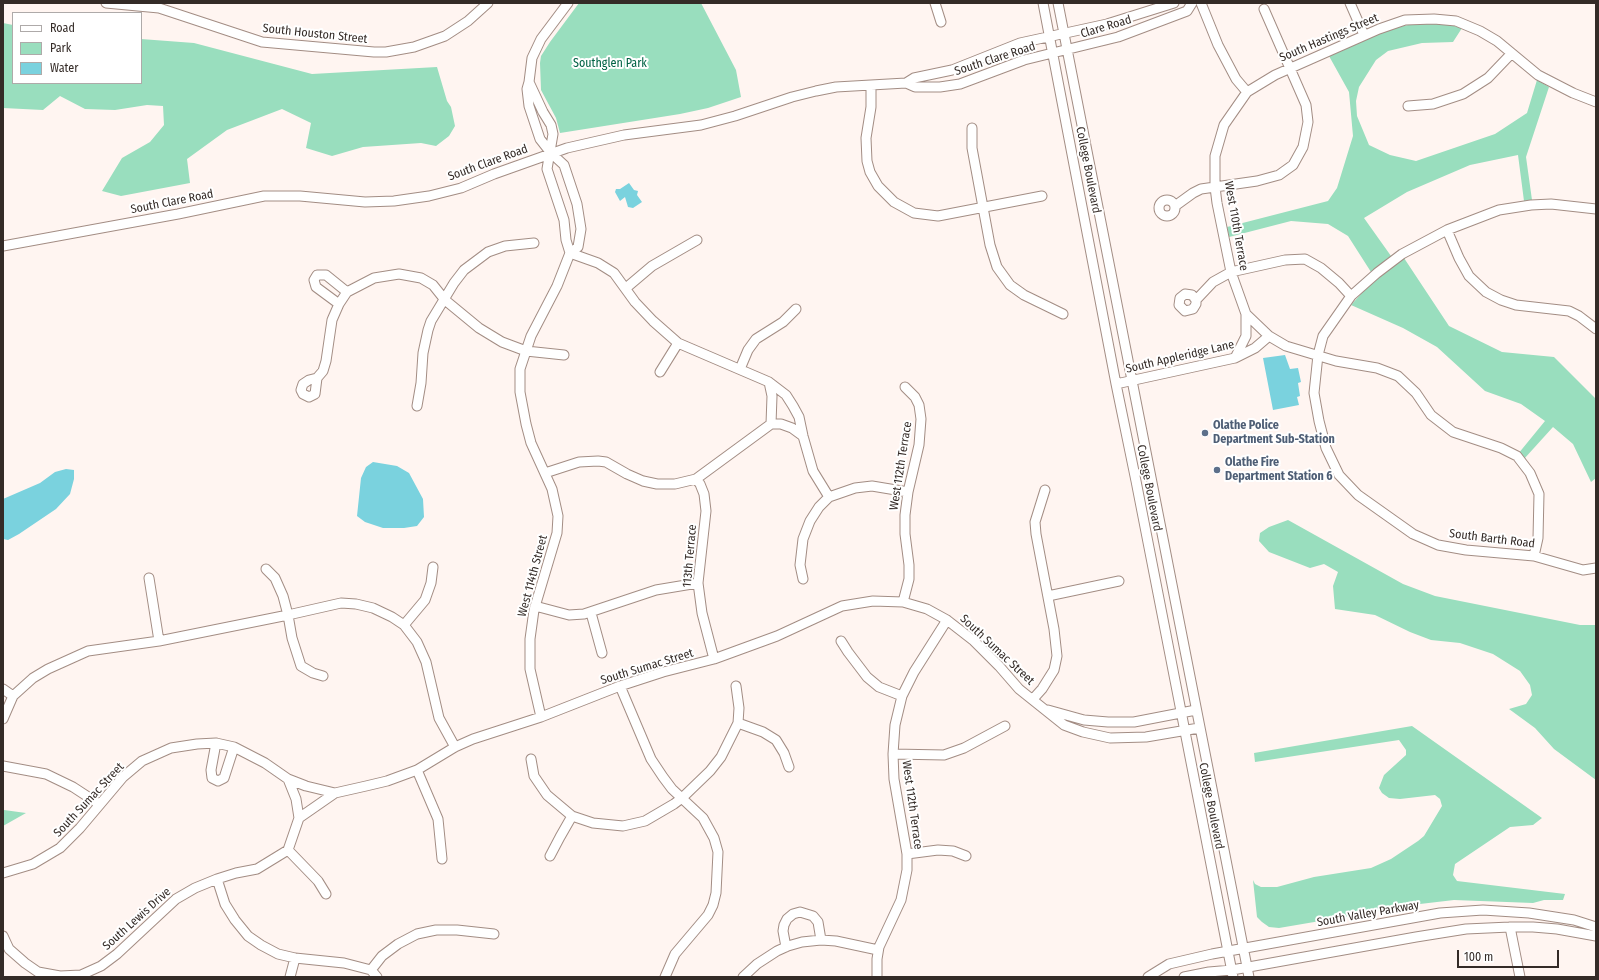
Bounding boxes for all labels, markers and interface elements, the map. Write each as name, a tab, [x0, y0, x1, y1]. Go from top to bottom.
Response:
street label: South Hastings Street	[1277, 11, 1381, 65]
legend	[12, 12, 142, 84]
street label: Clare Road	[1079, 12, 1133, 42]
text: Road	[50, 21, 75, 35]
street label: South Houston Street	[262, 21, 368, 47]
street label: South Clare Road	[953, 39, 1037, 79]
text: Park	[50, 41, 71, 55]
park label: Southglen Park	[573, 57, 647, 71]
text: Water	[50, 61, 78, 75]
street label: College Boulevard	[1073, 125, 1103, 215]
street label: South Clare Road	[446, 142, 530, 184]
street label: West 110th Terrace	[1221, 180, 1251, 272]
street label: South Clare Road	[129, 187, 215, 217]
street label: South Appleridge Lane	[1124, 338, 1236, 376]
place label: Olathe Police Department Sub-Station	[1213, 419, 1335, 447]
street label: West 112th Terrace	[887, 421, 915, 511]
marker: Olathe Police Department Sub-Station	[1200, 428, 1210, 438]
street label: College Boulevard	[1134, 443, 1164, 533]
place label: Olathe Fire Department Station 6	[1225, 456, 1333, 484]
marker: Olathe Fire Department Station 6	[1212, 465, 1222, 475]
street label: 113th Terrace	[680, 524, 700, 588]
street label: South Barth Road	[1448, 527, 1536, 551]
street label: West 114th Street	[515, 533, 551, 619]
street label: South Sumac Street	[957, 612, 1037, 688]
street label: South Sumac Street	[599, 646, 695, 688]
street label: South Sumac Street	[51, 760, 127, 840]
street label: West 112th Terrace	[899, 760, 925, 850]
street label: College Boulevard	[1196, 761, 1226, 851]
street label: South Lewis Drive	[100, 885, 174, 953]
street label: South Valley Parkway	[1316, 898, 1420, 930]
scale bar	[1459, 942, 1561, 968]
text: 100 m	[1464, 950, 1493, 964]

